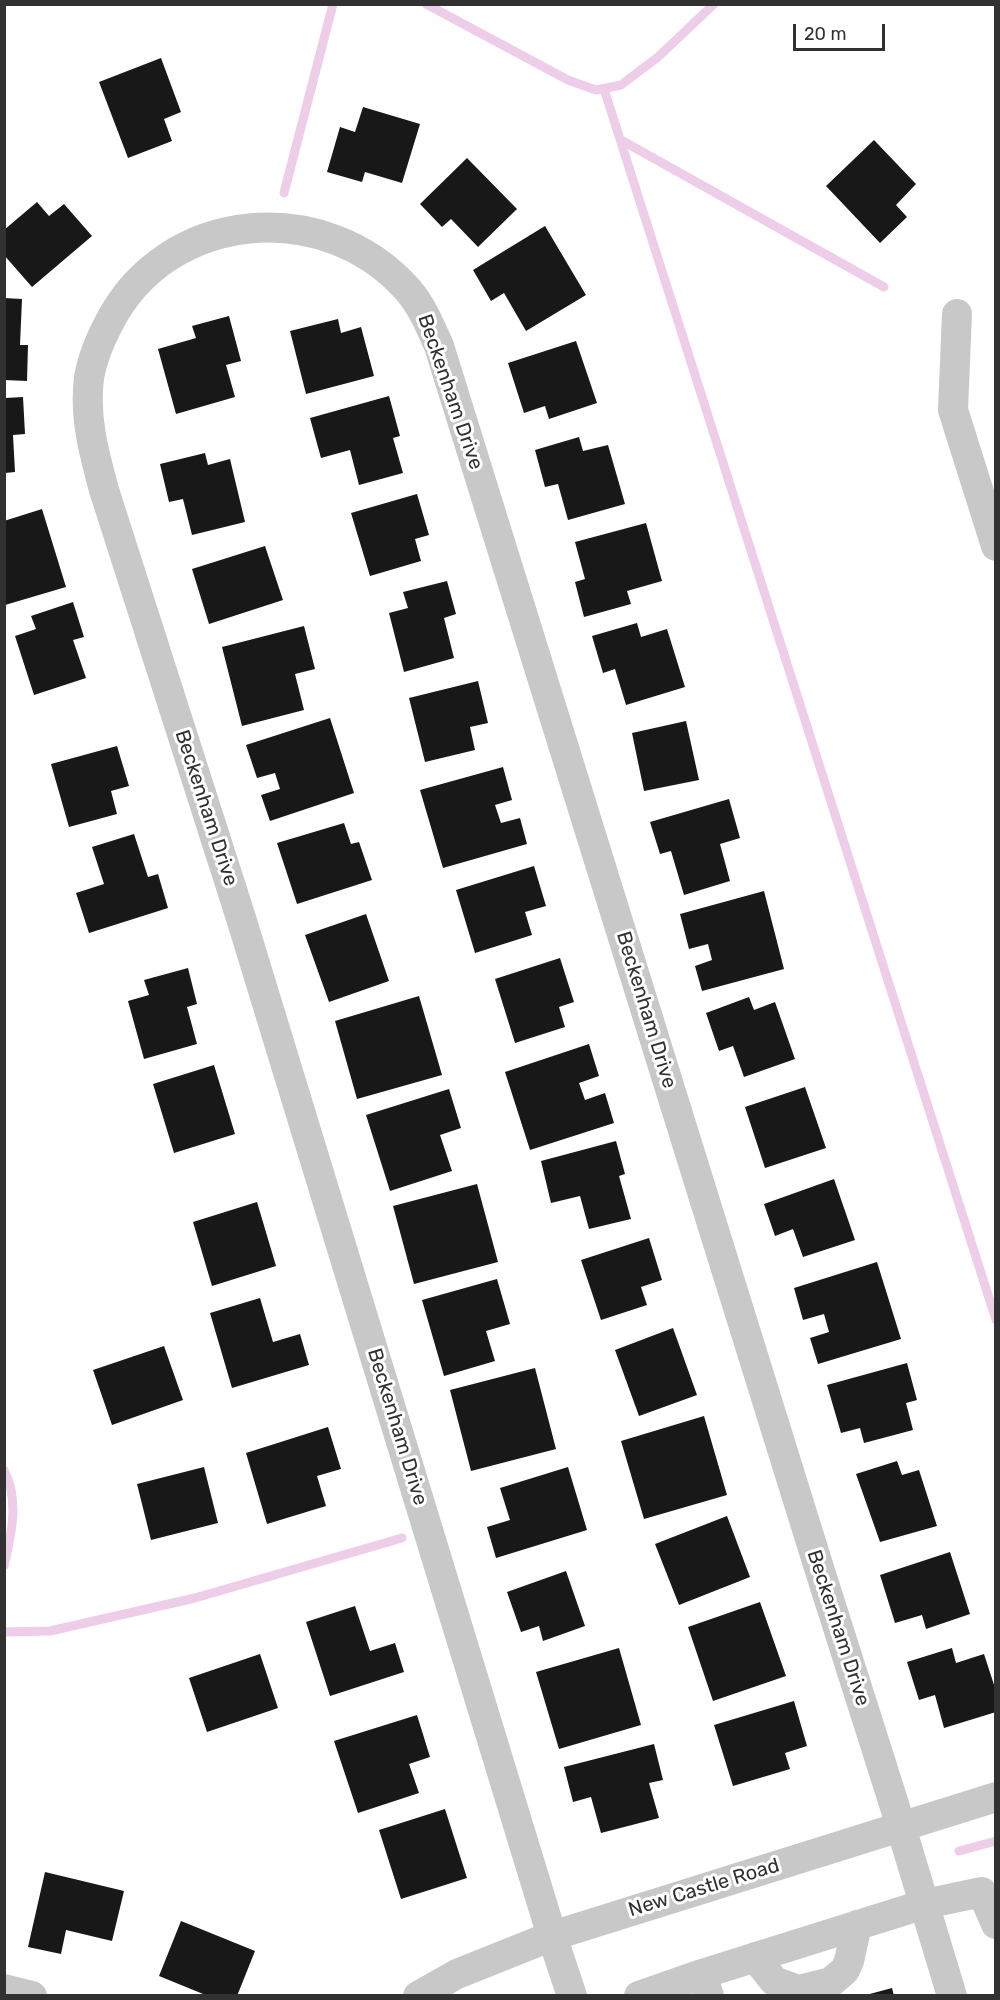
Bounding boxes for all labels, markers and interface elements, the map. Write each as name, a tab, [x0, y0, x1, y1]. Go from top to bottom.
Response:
scale bar	[796, 12, 888, 50]
text: 20 m	[804, 23, 846, 45]
street label: Beckenham Drive	[412, 311, 488, 473]
street label: Beckenham Drive	[169, 727, 243, 889]
street label: Beckenham Drive	[611, 929, 681, 1091]
street label: Beckenham Drive	[362, 1346, 432, 1508]
street label: Beckenham Drive	[801, 1547, 875, 1709]
street label: New Castle Road	[626, 1854, 782, 1922]

